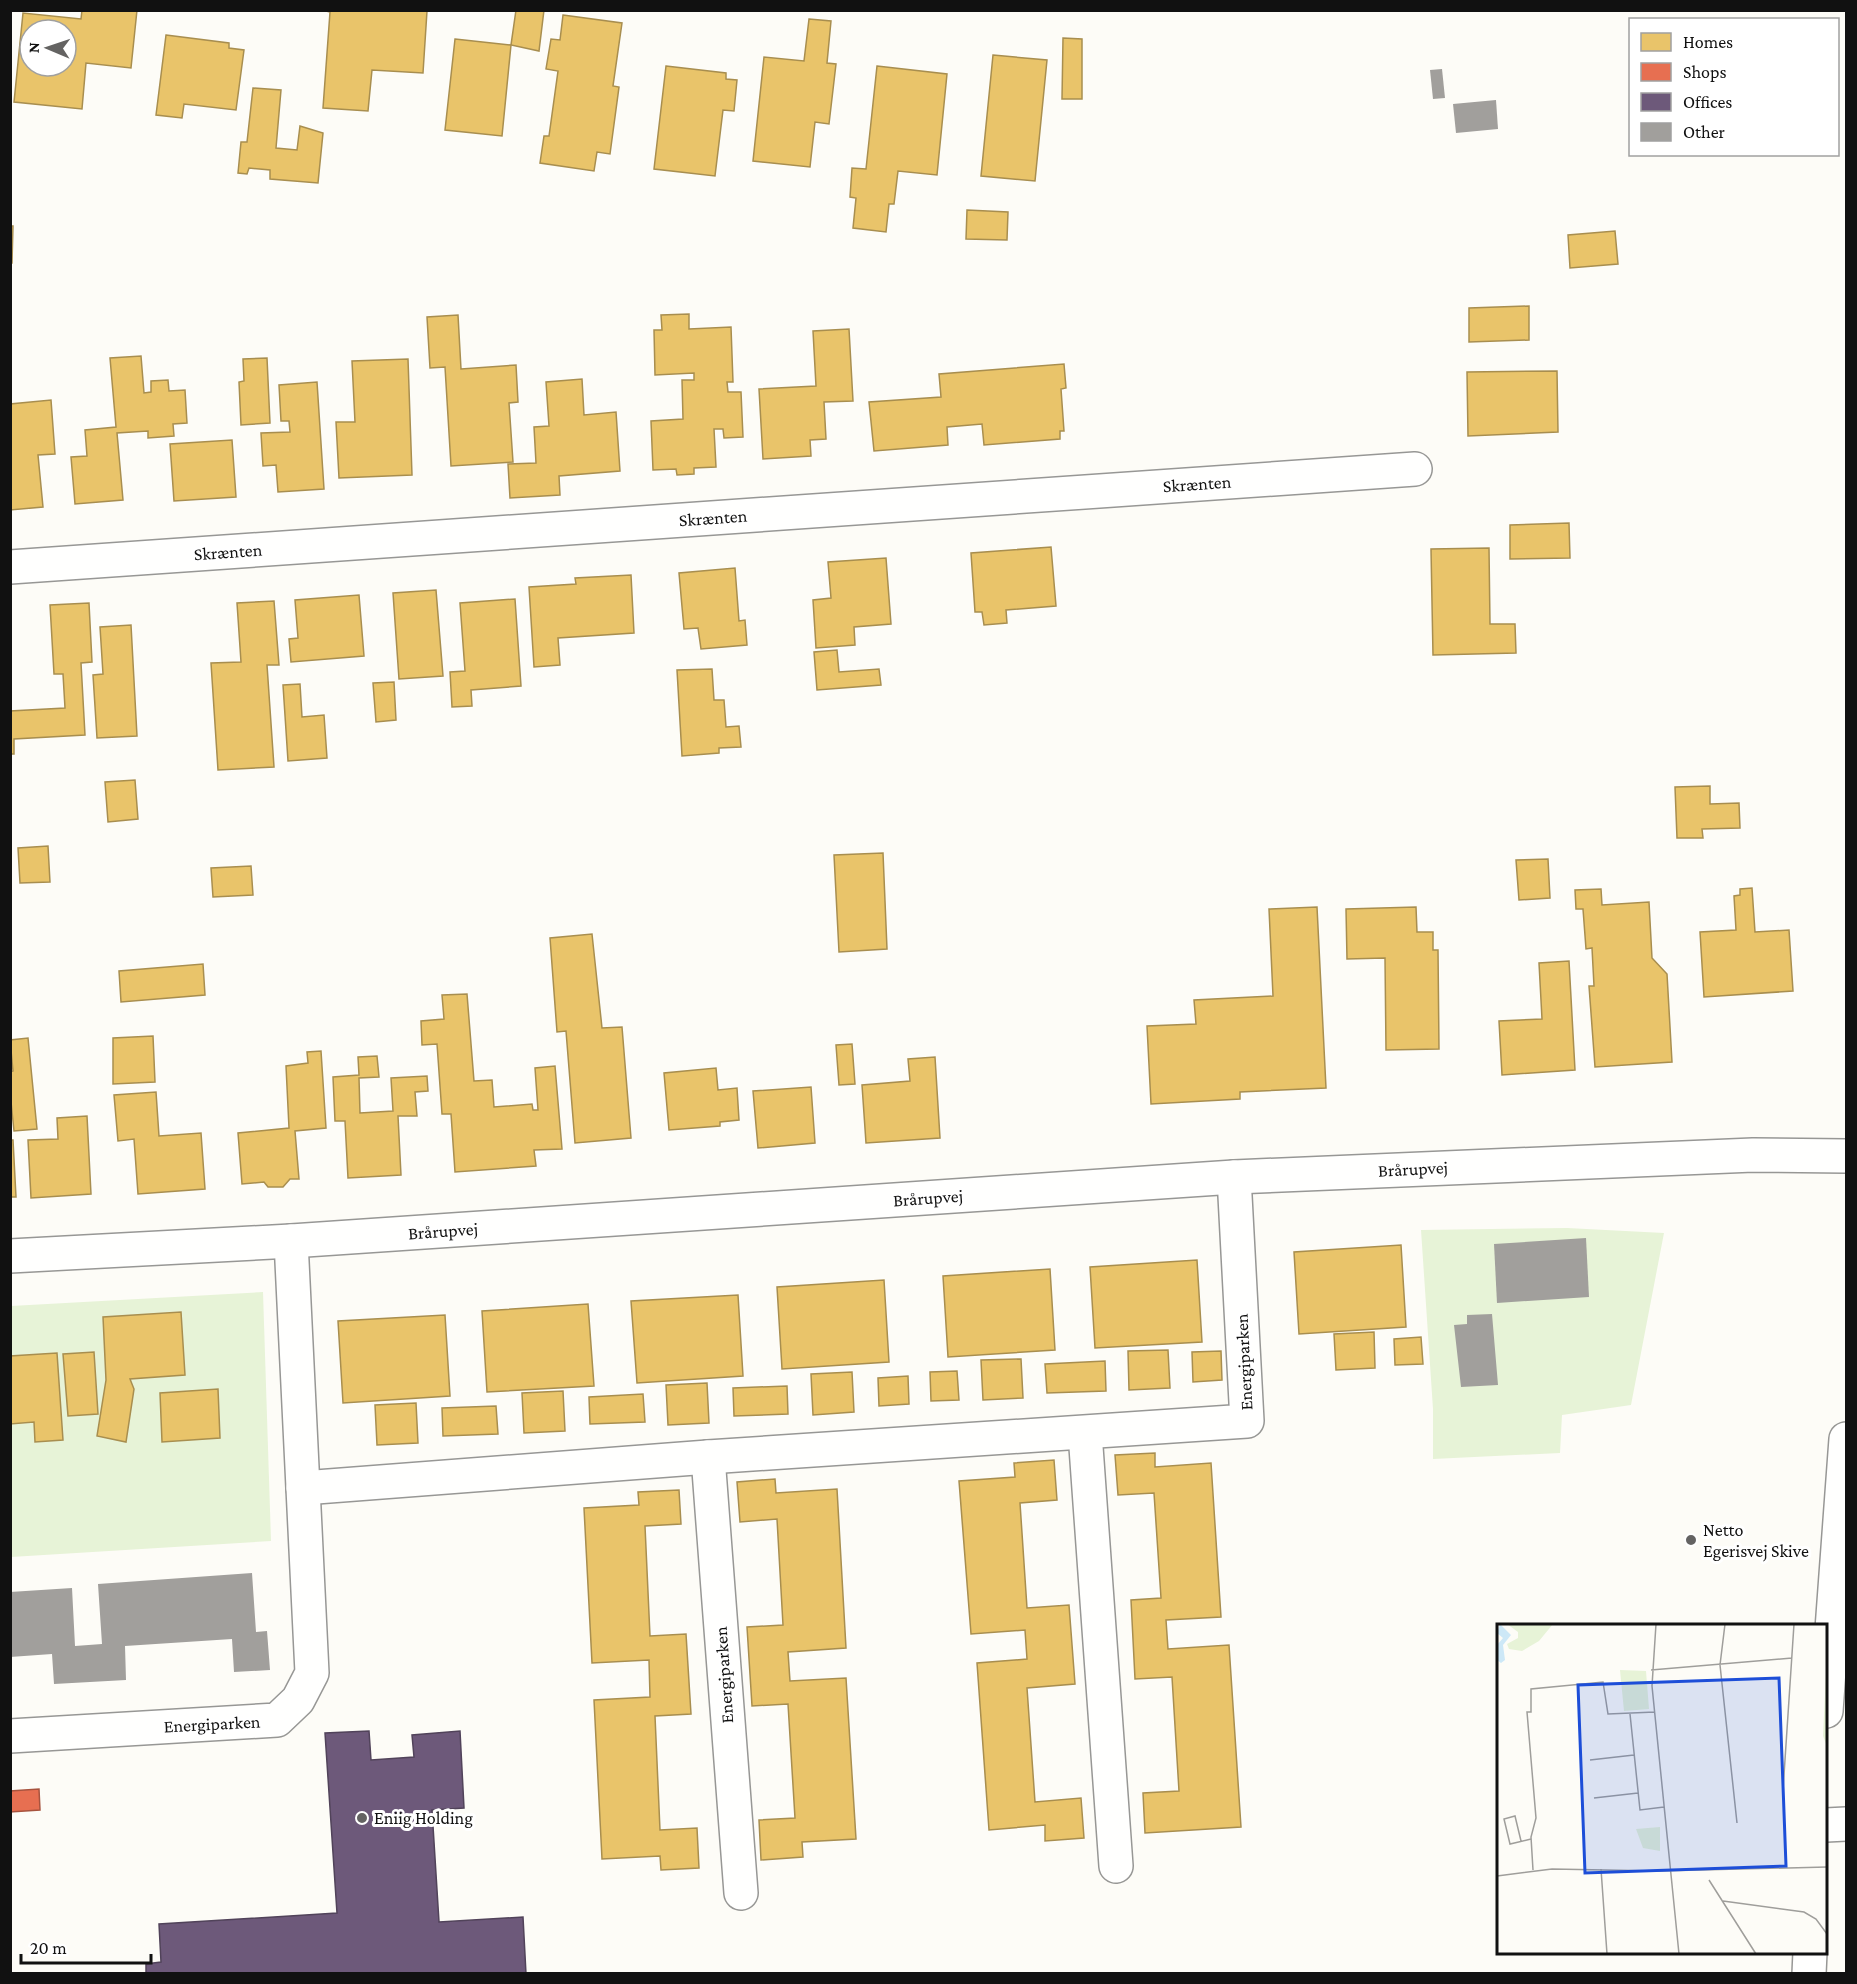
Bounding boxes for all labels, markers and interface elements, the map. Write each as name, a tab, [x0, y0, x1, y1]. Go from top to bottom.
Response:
north arrow	[18, 18, 78, 78]
legend	[1629, 18, 1839, 156]
text: Homes	[1683, 32, 1733, 52]
text: N	[25, 42, 42, 53]
text: Shops	[1683, 62, 1727, 82]
text: Offices	[1683, 92, 1732, 112]
text: Other	[1683, 122, 1726, 142]
street label: Skrænten	[1162, 472, 1232, 496]
street label: Skrænten	[678, 506, 748, 530]
street label: Skrænten	[193, 540, 263, 564]
street label: Brårupvej	[1377, 1157, 1449, 1182]
street label: Brårupvej	[892, 1186, 964, 1211]
street label: Brårupvej	[407, 1219, 479, 1244]
street label: Energiparken	[1231, 1313, 1257, 1411]
place label: Netto Egerisvej Skive	[1703, 1520, 1809, 1562]
marker: Netto Egerisvej Skive	[1684, 1533, 1698, 1547]
inset map	[1497, 1624, 1827, 1954]
street label: Energiparken	[711, 1626, 737, 1724]
street label: Energiparken	[163, 1711, 261, 1737]
place label: Eniig Holding	[374, 1808, 473, 1828]
marker: Eniig Holding	[355, 1811, 369, 1825]
scale bar	[21, 1927, 152, 1965]
text: 20 m	[30, 1938, 67, 1958]

